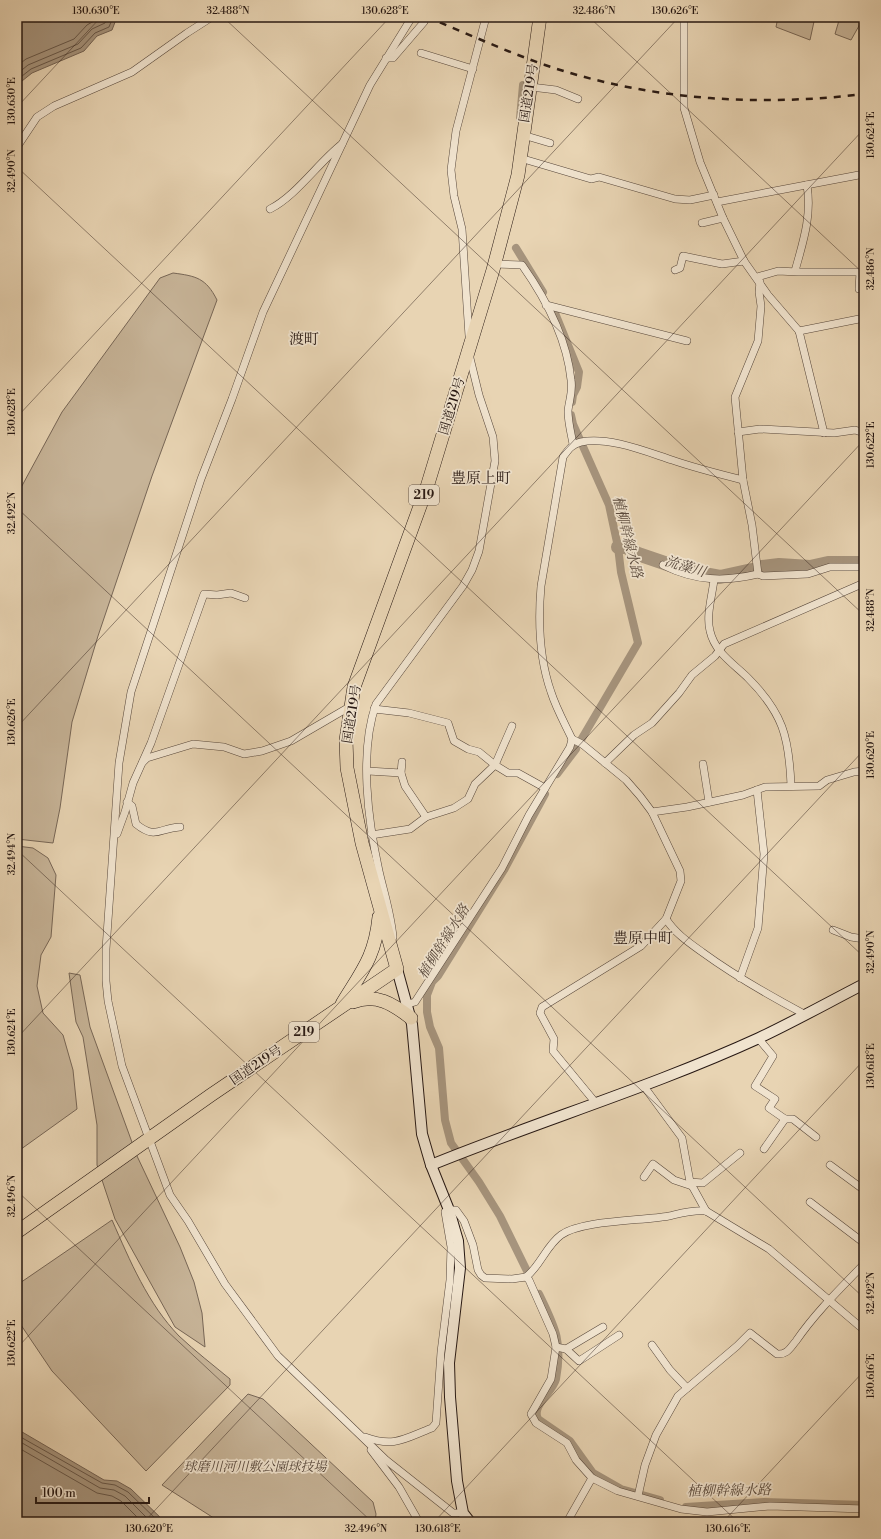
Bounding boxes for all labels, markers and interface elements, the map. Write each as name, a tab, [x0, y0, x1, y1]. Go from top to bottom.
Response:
text: 130.630°E	[72, 5, 120, 17]
text: 32.488°N	[207, 5, 250, 17]
text: 130.628°E	[361, 5, 409, 17]
text: 32.486°N	[573, 5, 616, 17]
text: 130.626°E	[651, 5, 699, 17]
street label: 国道219号	[516, 62, 542, 124]
text: 130.630°E	[6, 77, 18, 125]
text: 130.624°E	[865, 111, 877, 159]
text: 32.490°N	[6, 149, 18, 193]
text: 32.486°N	[865, 247, 877, 290]
district label: 渡町	[289, 330, 319, 349]
street label: 国道219号	[436, 375, 468, 437]
text: 130.628°E	[6, 388, 18, 436]
text: 130.622°E	[865, 422, 877, 468]
district label: 豊原上町	[451, 469, 511, 488]
road number: 219	[409, 485, 439, 505]
text: 32.492°N	[6, 491, 18, 534]
water label: 植柳幹線水路	[608, 494, 646, 581]
water label: 流藻川	[662, 552, 710, 582]
text: 32.488°N	[865, 588, 877, 631]
street label: 国道219号	[339, 683, 365, 745]
text: 130.626°E	[6, 698, 18, 746]
text: 130.620°E	[865, 731, 877, 779]
text: 32.494°N	[6, 832, 18, 875]
water label: 植柳幹線水路	[414, 901, 474, 982]
district label: 豊原中町	[613, 929, 673, 948]
text: 32.490°N	[865, 930, 877, 974]
text: 130.624°E	[6, 1008, 18, 1056]
road number: 219	[289, 1022, 319, 1042]
street label: 国道219号	[227, 1042, 285, 1088]
text: 130.618°E	[865, 1043, 877, 1089]
text: 32.496°N	[6, 1174, 18, 1217]
text: 32.492°N	[865, 1271, 877, 1314]
text: 130.622°E	[6, 1320, 18, 1366]
text: 130.616°E	[865, 1353, 877, 1399]
park label: 球磨川河川敷公園球技場	[183, 1459, 327, 1475]
scale bar	[36, 1479, 149, 1505]
water label: 植柳幹線水路	[687, 1481, 772, 1501]
text: 100 m	[42, 1486, 76, 1501]
text: 130.620°E	[125, 1523, 173, 1535]
text: 32.496°N	[345, 1523, 388, 1535]
text: 130.618°E	[415, 1523, 461, 1535]
text: 130.616°E	[705, 1523, 751, 1535]

